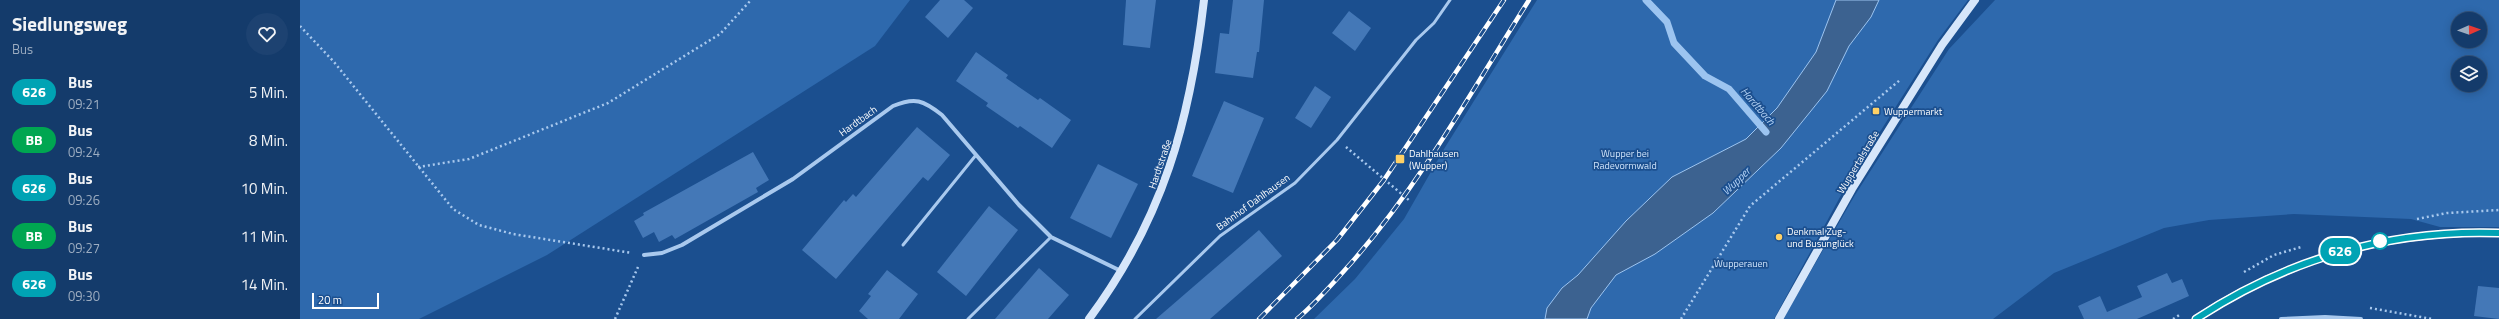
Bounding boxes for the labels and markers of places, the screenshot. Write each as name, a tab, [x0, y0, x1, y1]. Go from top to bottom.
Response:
place label: Wuppermarkt	[1884, 104, 1943, 119]
marker: Wuppermarkt	[1871, 106, 1881, 116]
place label: Dahlhausen (Wupper)	[1409, 146, 1459, 173]
marker: Dahlhausen (Wupper)	[1394, 153, 1406, 165]
place label: Denkmal Zug- und Busunglück	[1787, 224, 1854, 251]
marker: Denkmal Zug- und Busunglück	[1774, 232, 1784, 242]
unlabelled marker	[2371, 232, 2389, 250]

